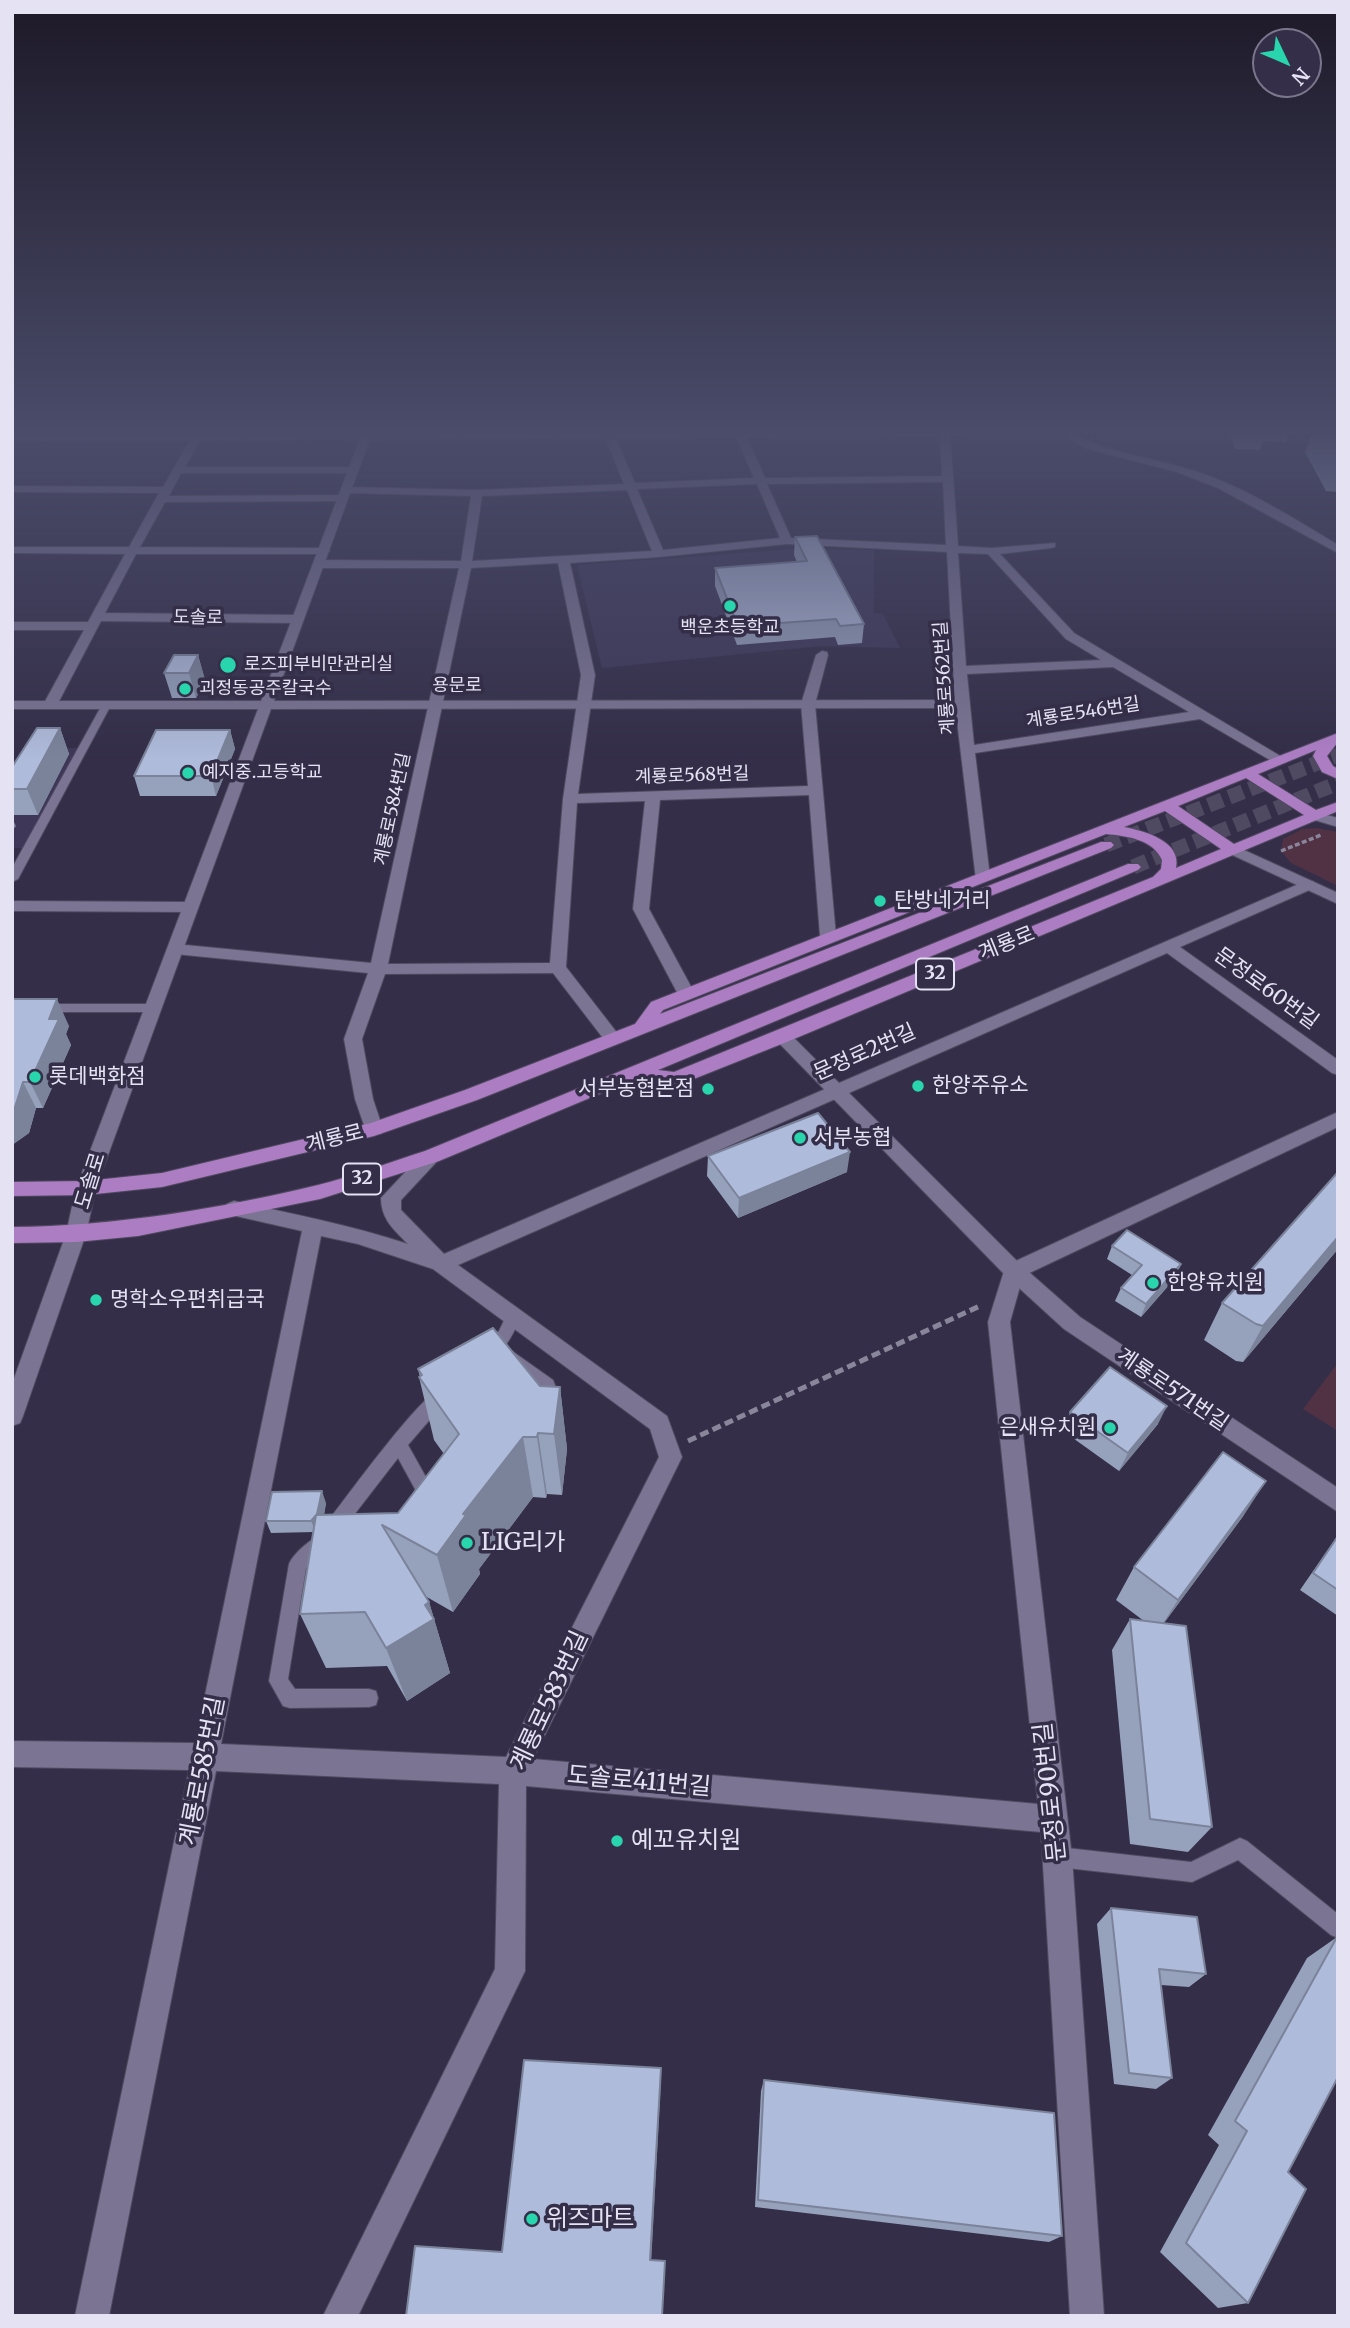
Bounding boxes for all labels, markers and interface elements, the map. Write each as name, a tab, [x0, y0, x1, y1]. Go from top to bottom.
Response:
north arrow	[1252, 28, 1322, 98]
text: N	[1287, 62, 1315, 90]
marker: 백운초등학교	[722, 598, 738, 614]
street label: 도솔로	[173, 607, 223, 629]
place label: 백운초등학교	[680, 617, 780, 639]
street label: 계룡로562번길	[930, 620, 960, 736]
place label: 로즈피부비만관리실	[244, 654, 393, 676]
marker: 로즈피부비만관리실	[218, 655, 238, 675]
street label: 용문로	[432, 675, 482, 697]
place label: 괴정동공주칼국수	[199, 678, 331, 700]
marker: 괴정동공주칼국수	[177, 681, 193, 697]
street label: 계룡로546번길	[1025, 693, 1141, 733]
street label: 계룡로584번길	[371, 751, 415, 867]
place label: 예지중.고등학교	[202, 762, 323, 784]
street label: 계룡로568번길	[634, 763, 750, 789]
marker: 예지중.고등학교	[180, 765, 196, 781]
place label: 탄방네거리	[894, 888, 991, 914]
marker: 탄방네거리	[872, 893, 888, 909]
street label: 계룡로	[975, 921, 1039, 967]
street label: 문정로60번길	[1209, 943, 1323, 1035]
road number: 32	[916, 958, 954, 990]
street label: 문정로2번길	[810, 1019, 920, 1087]
place label: 롯데백화점	[49, 1064, 146, 1090]
marker: 롯데백화점	[27, 1069, 43, 1085]
place label: 한양주유소	[932, 1073, 1029, 1099]
place label: 서부농협본점	[578, 1076, 694, 1102]
marker: 한양주유소	[910, 1078, 926, 1094]
marker: 서부농협본점	[700, 1081, 716, 1097]
street label: 계룡로	[304, 1120, 366, 1158]
place label: 서부농협	[814, 1125, 891, 1151]
marker: 서부농협	[792, 1130, 808, 1146]
street label: 도솔로	[70, 1150, 112, 1212]
road number: 32	[343, 1163, 381, 1194]
place label: 한양유치원	[1167, 1270, 1264, 1296]
marker: 한양유치원	[1145, 1275, 1161, 1291]
place label: 명학소우편취급국	[110, 1287, 265, 1313]
marker: 명학소우편취급국	[88, 1292, 104, 1308]
street label: 계룡로571번길	[1111, 1343, 1233, 1437]
place label: 은새유치원	[999, 1415, 1096, 1441]
marker: 은새유치원	[1102, 1420, 1118, 1436]
place label: LIG리가	[481, 1529, 566, 1557]
marker: LIG리가	[459, 1535, 475, 1551]
street label: 계룡로583번길	[505, 1626, 595, 1776]
street label: 계룡로585번길	[174, 1694, 232, 1848]
street label: 문정로90번길	[1029, 1721, 1073, 1863]
street label: 도솔로411번길	[566, 1761, 712, 1803]
place label: 예꼬유치원	[631, 1827, 741, 1855]
marker: 예꼬유치원	[609, 1833, 625, 1849]
place label: 위즈마트	[546, 2205, 634, 2233]
marker: 위즈마트	[524, 2211, 540, 2227]

